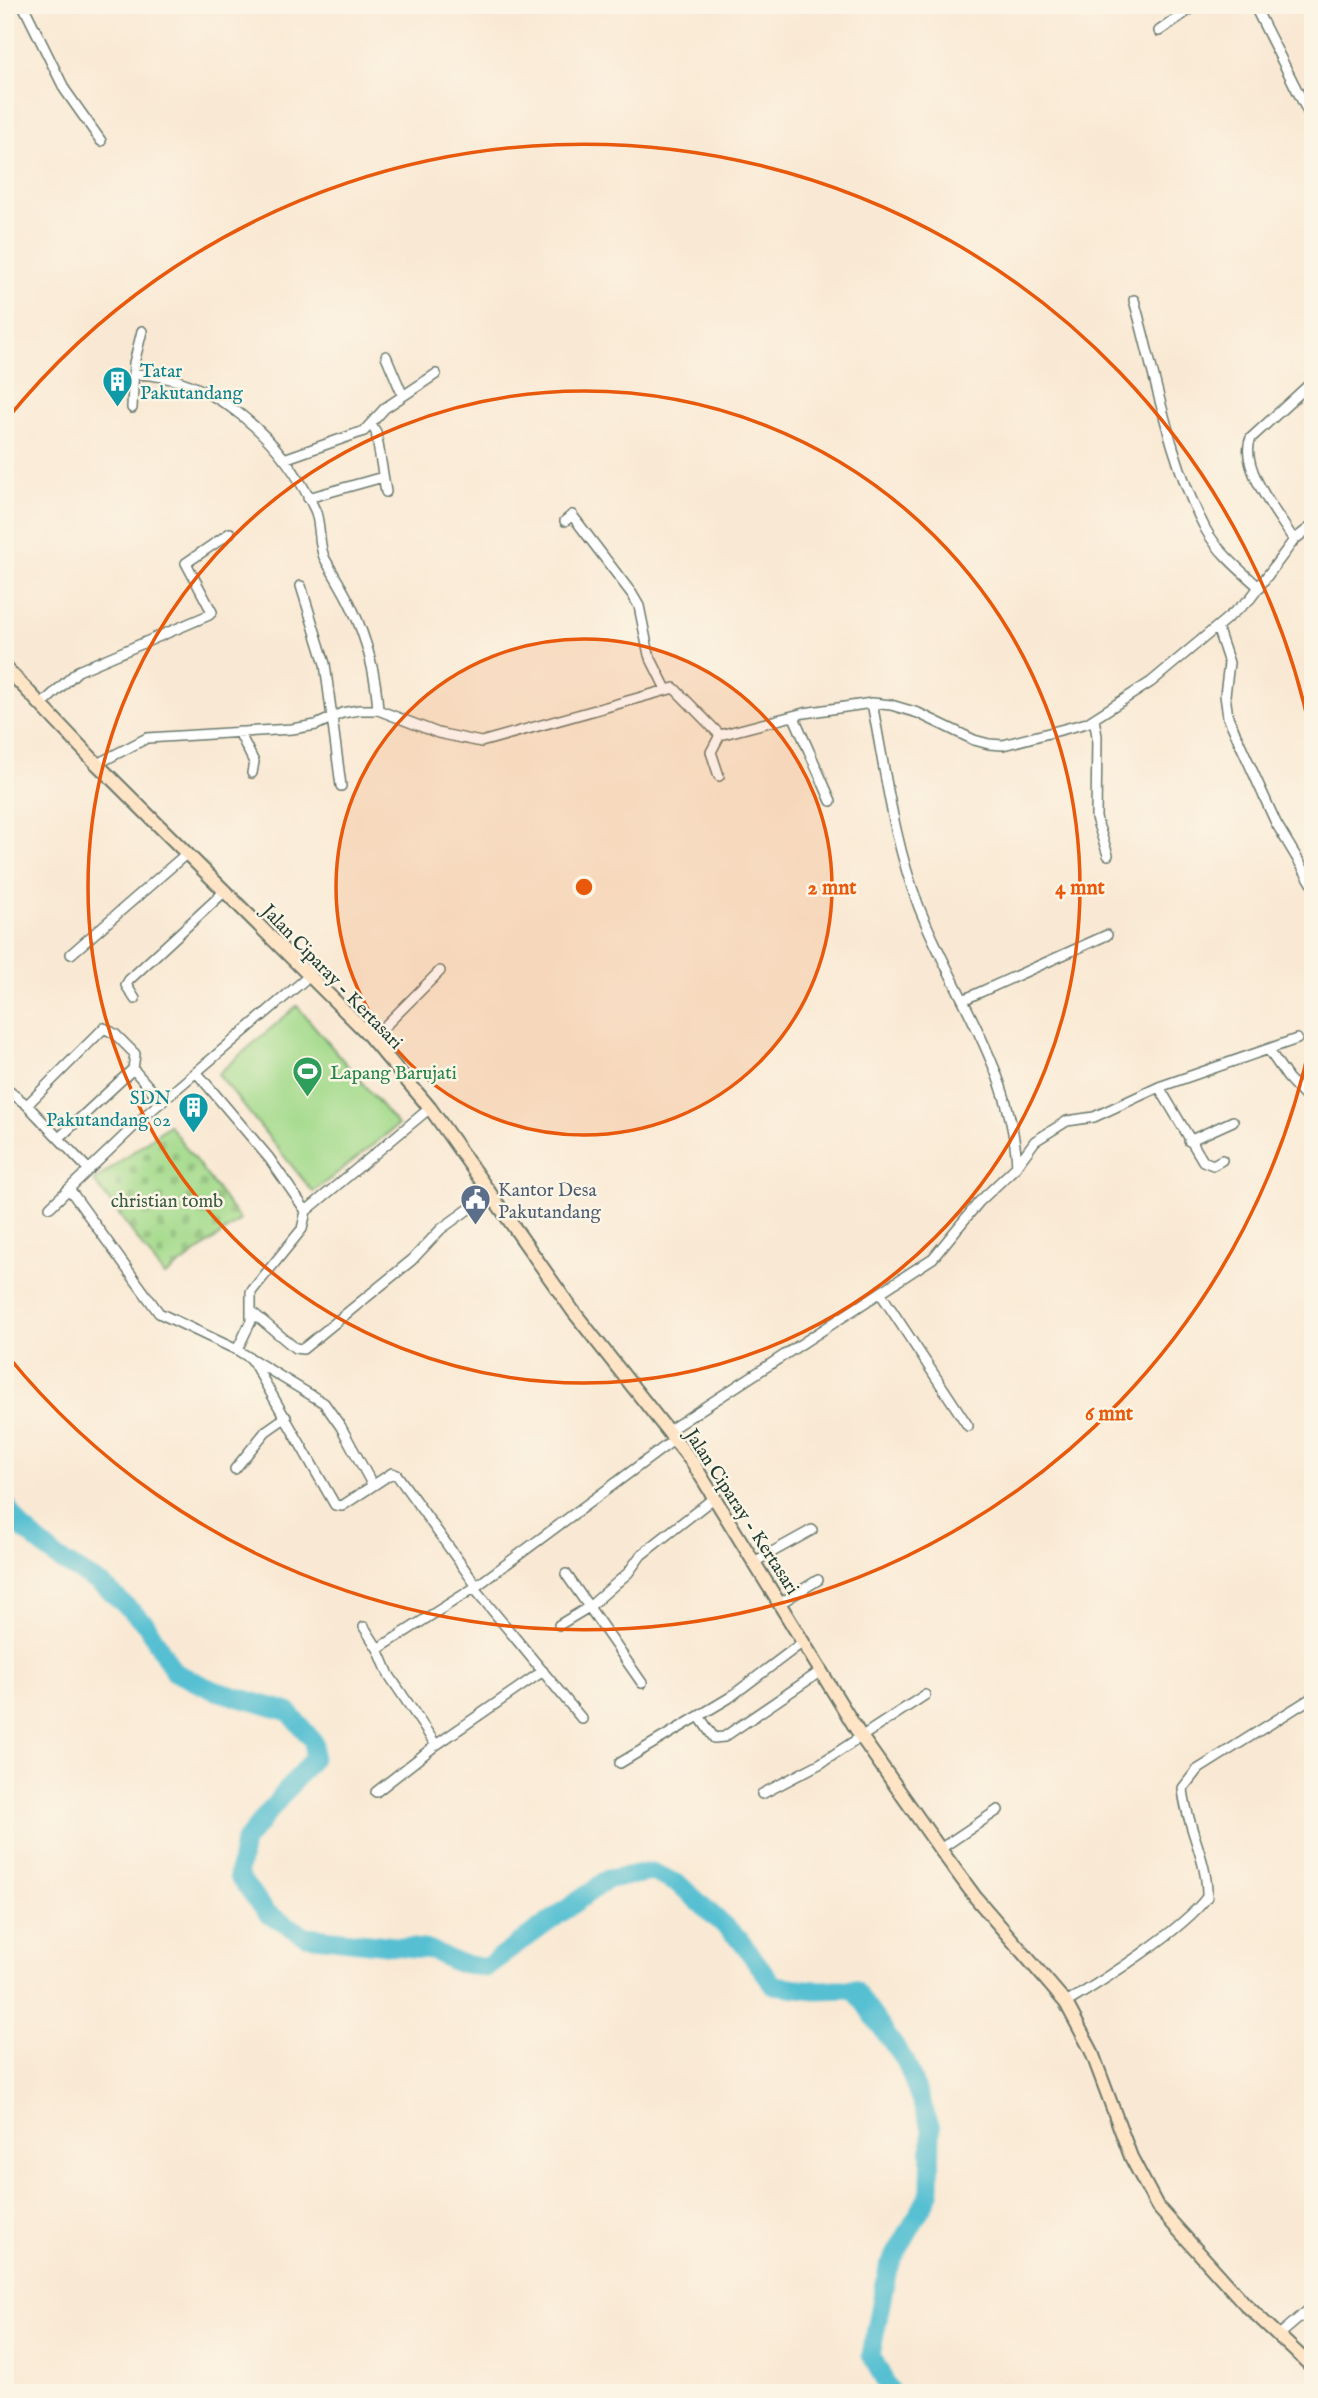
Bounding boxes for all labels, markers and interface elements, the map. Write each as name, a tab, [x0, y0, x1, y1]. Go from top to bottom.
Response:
place label: Tatar Pakutandang	[140, 360, 243, 406]
building icon: Tatar Pakutandang	[100, 364, 134, 408]
centre of rings	[572, 875, 596, 899]
text: 2 mnt	[808, 875, 857, 902]
text: 4 mnt	[1055, 875, 1106, 902]
street label: Jalan Ciparay - Kertasari	[255, 898, 407, 1055]
sports icon: Lapang Barujati	[290, 1055, 324, 1099]
place label: Lapang Barujati	[330, 1062, 457, 1086]
place label: SDN Pakutandang 02	[46, 1087, 171, 1133]
building icon: SDN Pakutandang 02	[177, 1091, 211, 1135]
place label: Kantor Desa Pakutandang	[498, 1179, 601, 1225]
public building icon: Kantor Desa Pakutandang	[458, 1183, 492, 1227]
park label: christian tomb	[111, 1190, 223, 1214]
text: 6 mnt	[1085, 1401, 1134, 1428]
street label: Jalan Ciparay - Kertasari	[678, 1423, 804, 1599]

